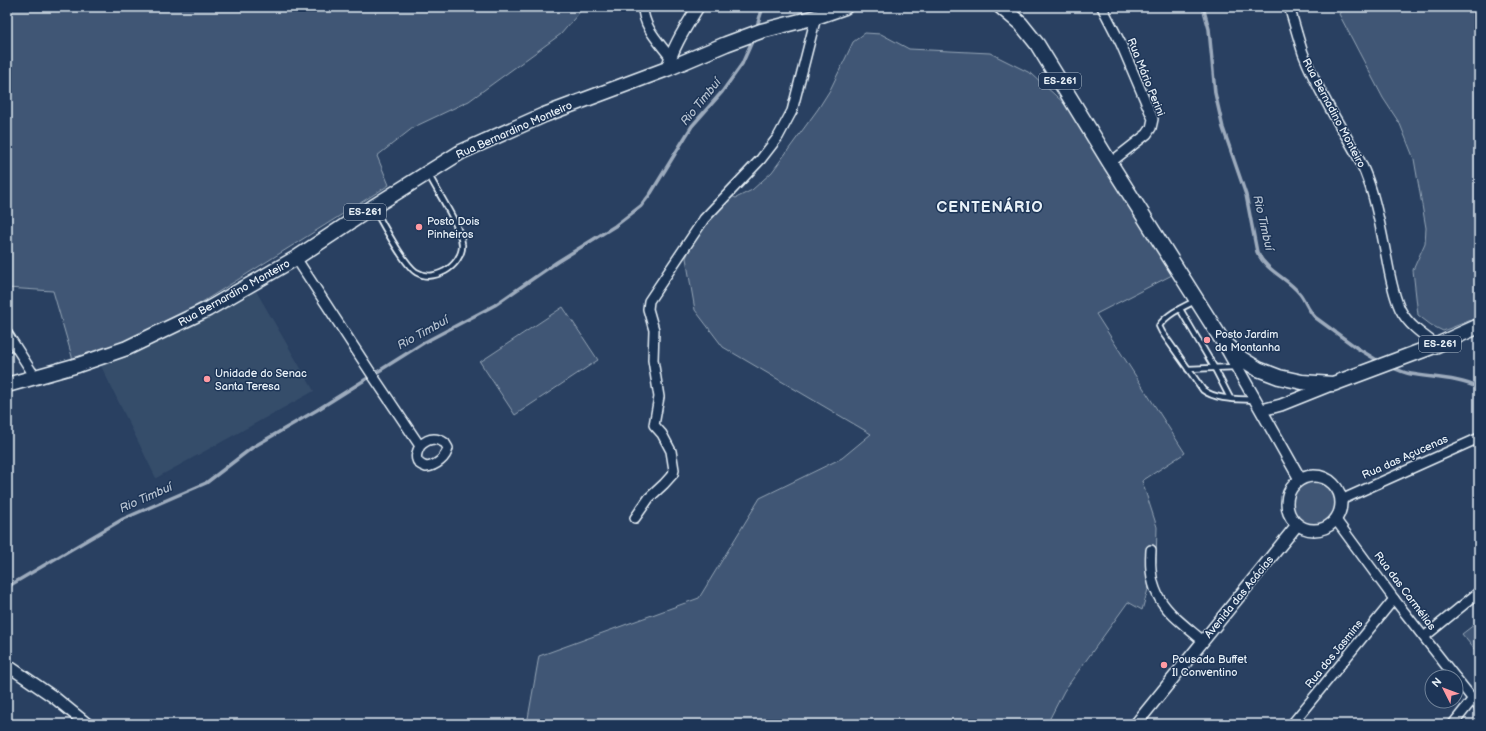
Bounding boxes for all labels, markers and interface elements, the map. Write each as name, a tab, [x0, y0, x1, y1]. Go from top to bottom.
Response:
street label: Rua Mário Perini	[1124, 36, 1168, 118]
street label: Rua Bernadino Monteiro	[1300, 56, 1368, 170]
road number: ES-261	[1039, 73, 1081, 89]
water label: Rio Timbuí	[677, 74, 726, 129]
street label: Rua Bernardino Monteiro	[454, 98, 574, 162]
water label: Rio Timbuí	[1249, 194, 1277, 254]
district label: CENTENÁRIO	[937, 197, 1043, 217]
road number: ES-261	[344, 204, 386, 220]
place label: Posto Dois Pinheiros	[427, 215, 480, 241]
marker: Posto Dois Pinheiros	[414, 222, 424, 232]
street label: Rua Bernardino Monteiro	[176, 257, 292, 329]
water label: Rio Timbuí	[395, 312, 453, 353]
place label: Posto Jardim da Montanha	[1215, 328, 1280, 354]
marker: Posto Jardim da Montanha	[1202, 335, 1212, 345]
road number: ES-261	[1419, 336, 1461, 352]
place label: Unidade do Senac Santa Teresa	[215, 367, 307, 393]
marker: Unidade do Senac Santa Teresa	[202, 374, 212, 384]
street label: Rua das Açucenas	[1360, 432, 1451, 482]
water label: Rio Timbuí	[117, 479, 177, 516]
street label: Rua das Carmélias	[1371, 549, 1439, 633]
street label: Avenida das Acácias	[1202, 553, 1276, 641]
street label: Rua dos Jasmins	[1303, 617, 1366, 691]
place label: Pousada Buffet Il Conventino	[1172, 653, 1248, 679]
marker: Pousada Buffet Il Conventino	[1159, 660, 1169, 670]
north arrow	[1424, 669, 1464, 709]
text: N	[1429, 675, 1445, 690]

